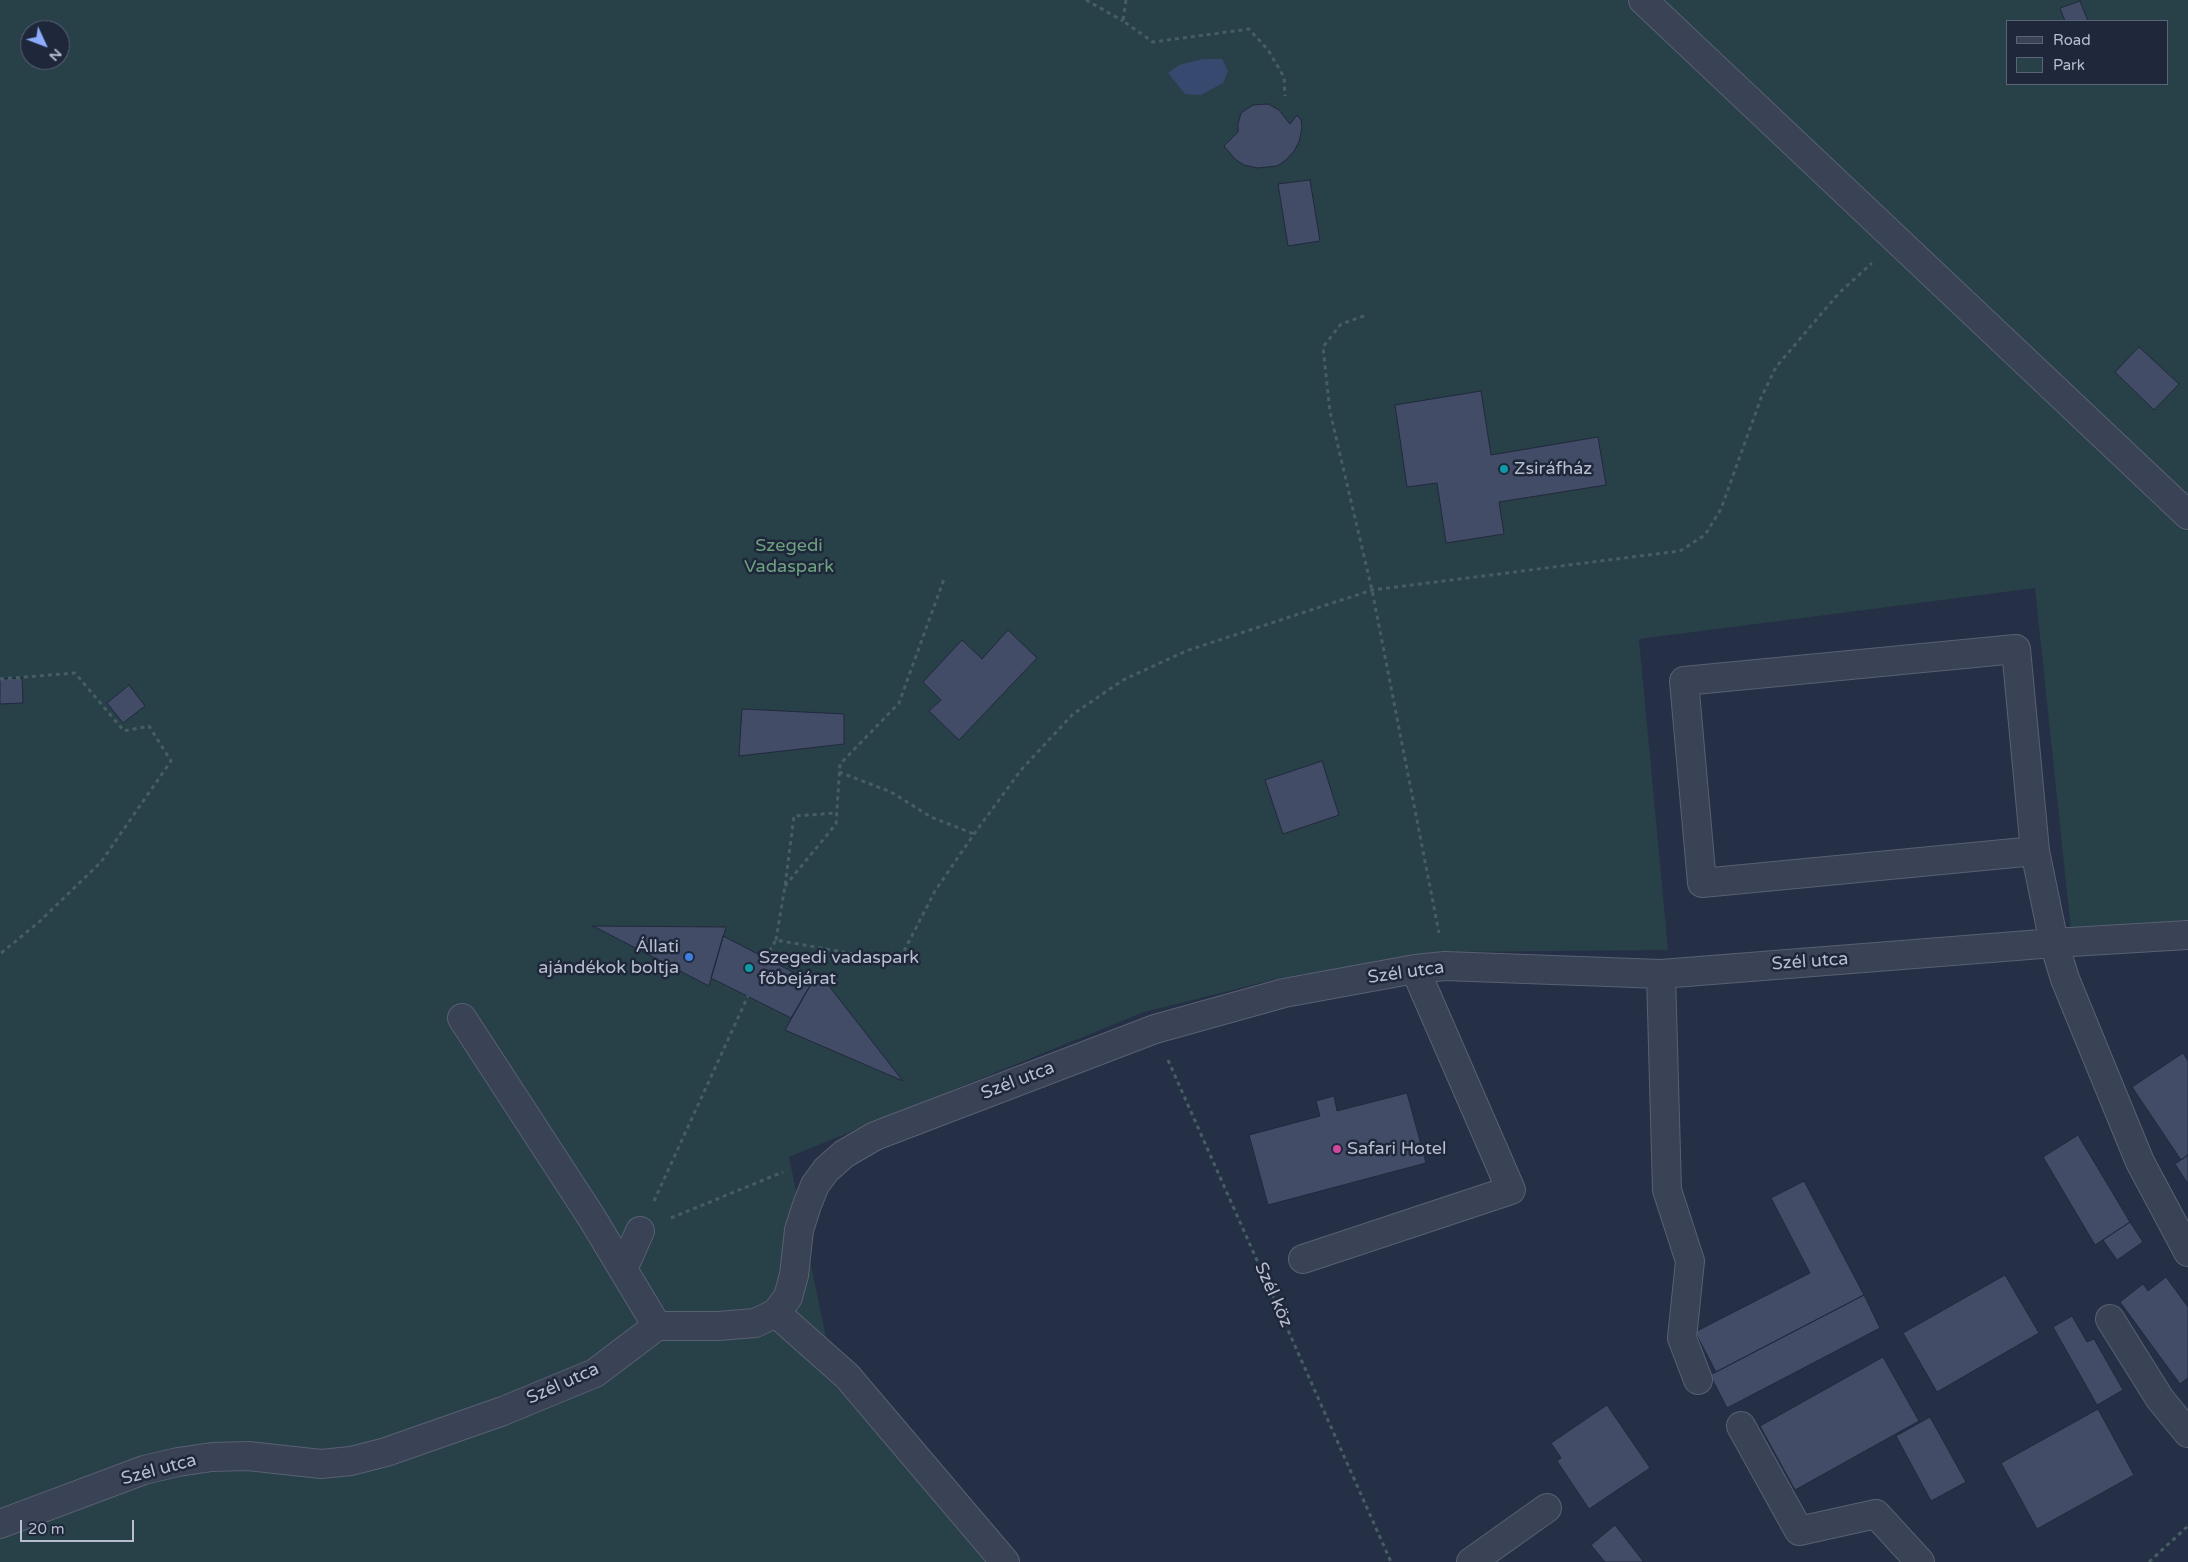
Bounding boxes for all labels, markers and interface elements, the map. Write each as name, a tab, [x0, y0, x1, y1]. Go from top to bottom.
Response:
north arrow	[20, 20, 70, 70]
legend	[2006, 20, 2168, 85]
text: Road	[2053, 31, 2091, 49]
text: N	[46, 45, 66, 65]
text: Park	[2053, 56, 2085, 74]
place label: Zsiráfház	[1514, 458, 1592, 480]
marker: Zsiráfház	[1498, 463, 1510, 475]
park label: Szegedi Vadaspark	[744, 535, 834, 578]
place label: Állati ajándékok boltja	[538, 936, 679, 979]
place label: Szegedi vadaspark főbejárat	[759, 947, 919, 990]
street label: Szél utca	[1771, 949, 1849, 975]
marker: Állati ajándékok boltja	[683, 951, 695, 963]
street label: Szél utca	[1366, 957, 1446, 989]
marker: Szegedi vadaspark főbejárat	[743, 962, 755, 974]
street label: Szél utca	[978, 1057, 1058, 1105]
place label: Safari Hotel	[1347, 1138, 1446, 1160]
marker: Safari Hotel	[1331, 1143, 1343, 1155]
street label: Szél köz	[1249, 1259, 1297, 1331]
street label: Szél utca	[524, 1359, 602, 1409]
street label: Szél utca	[119, 1450, 199, 1490]
scale bar	[22, 1510, 136, 1542]
text: 20 m	[28, 1520, 65, 1538]

